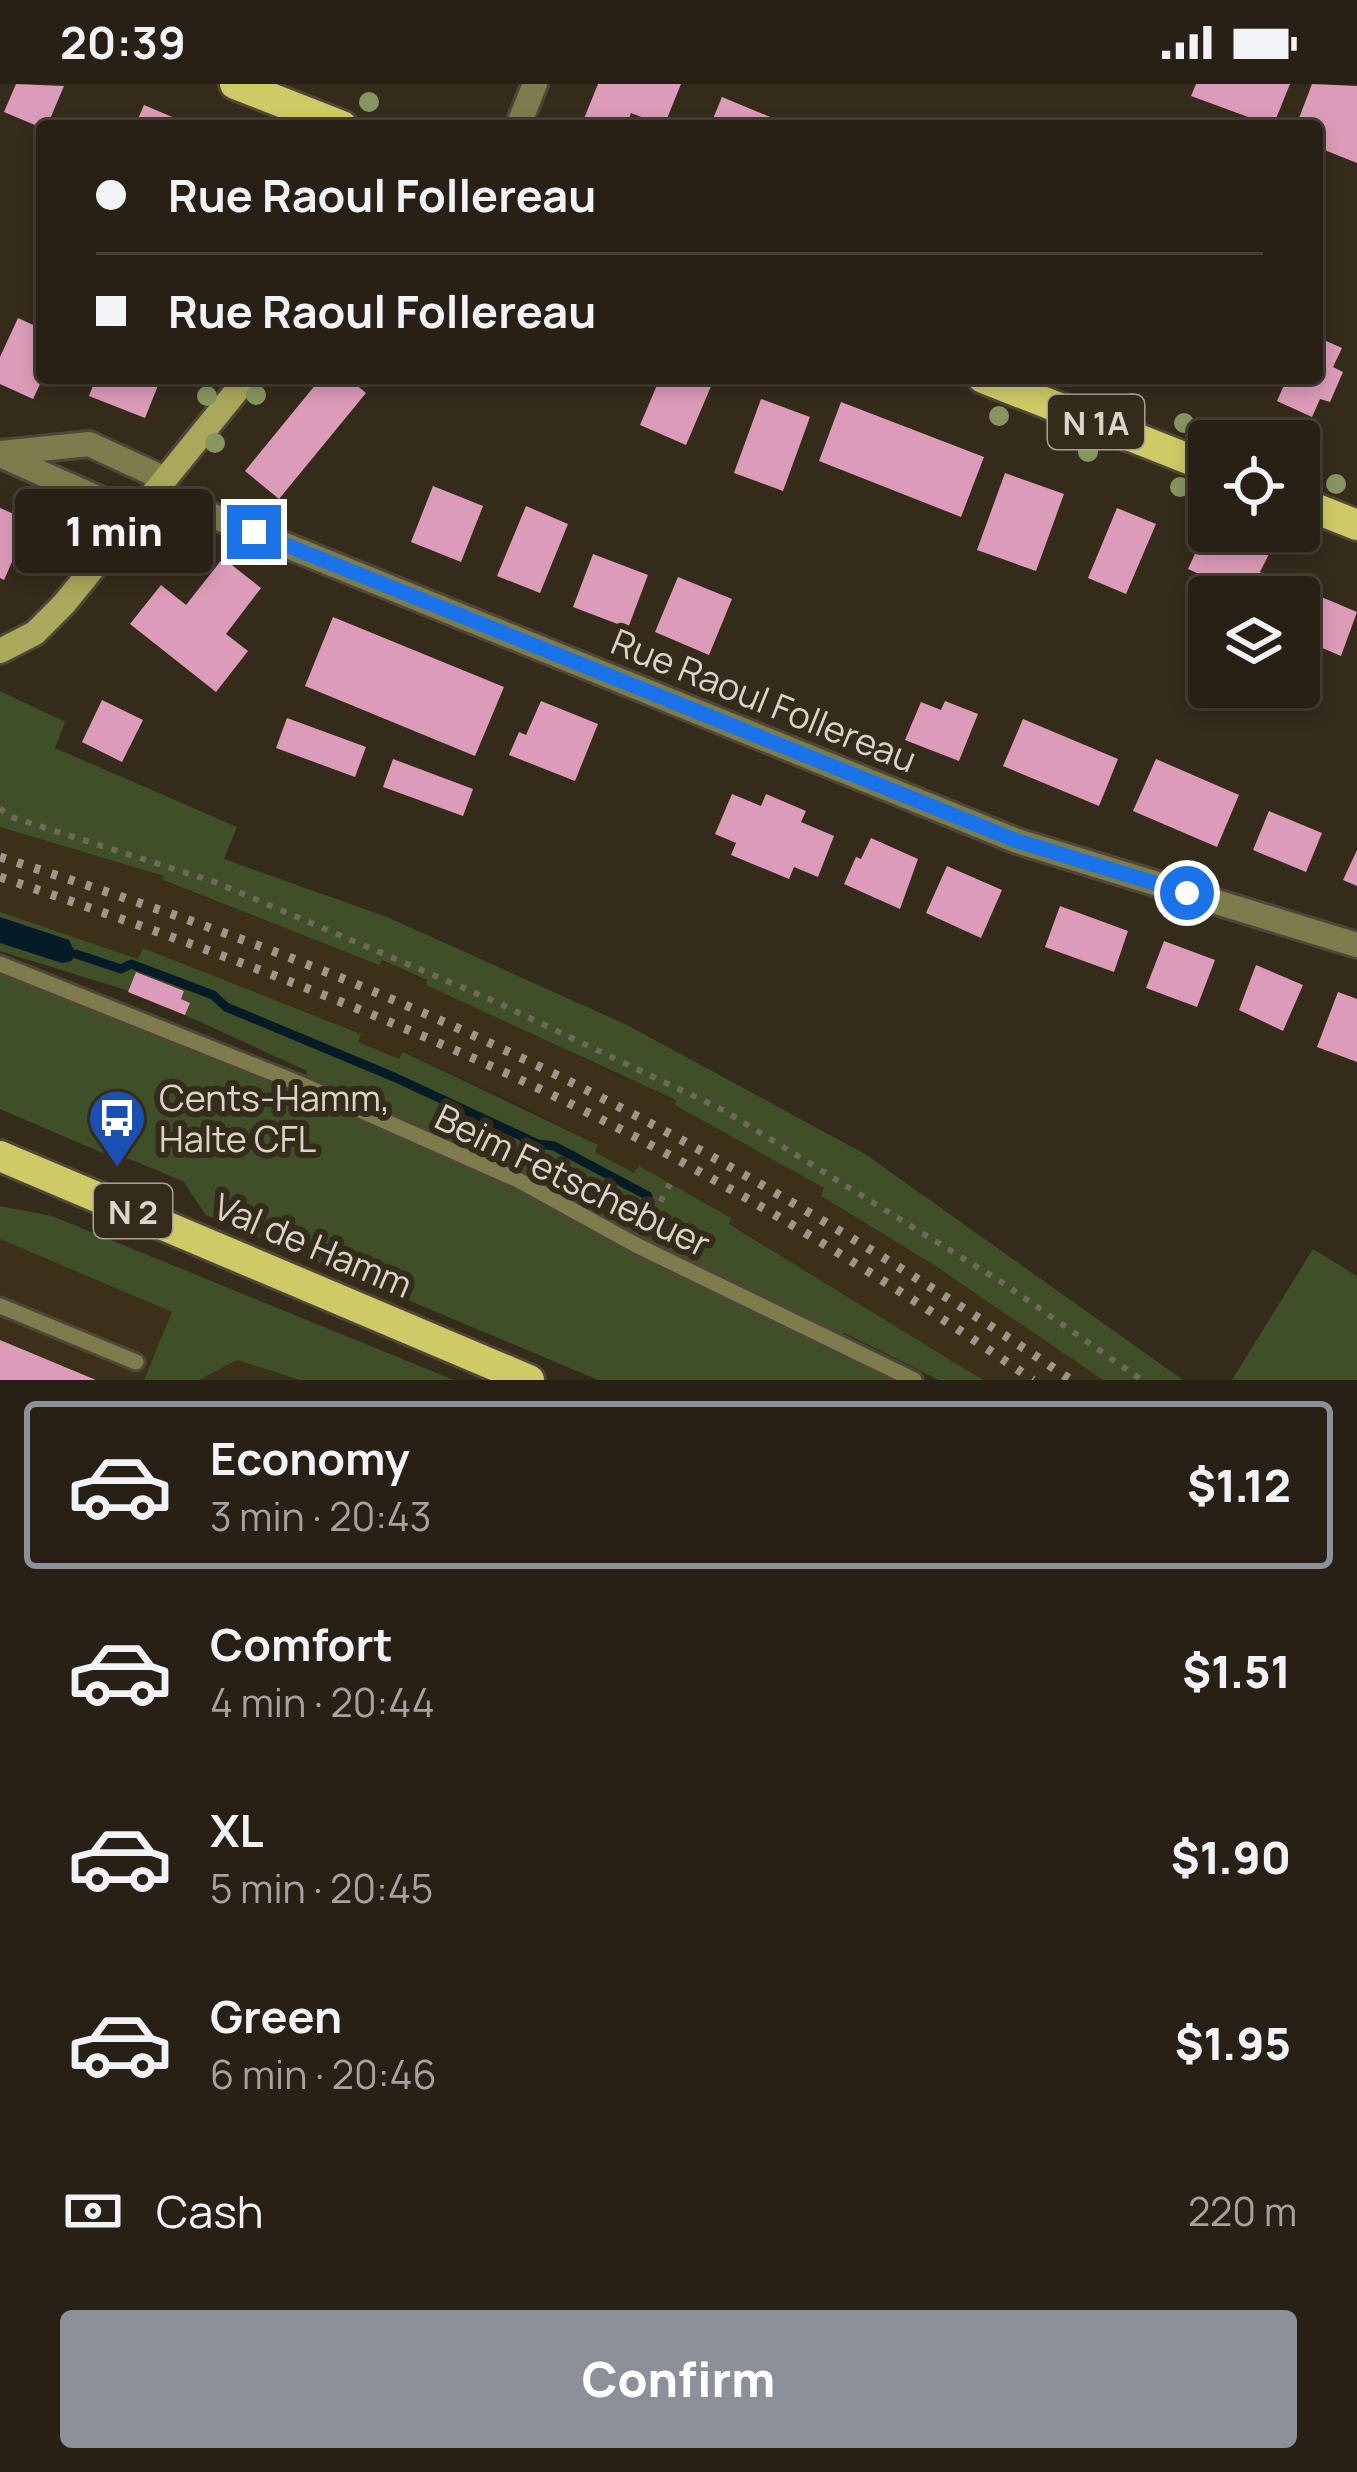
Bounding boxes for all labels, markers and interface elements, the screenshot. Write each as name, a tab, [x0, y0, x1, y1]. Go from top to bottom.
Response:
text: 20:39	[60, 11, 186, 73]
text: Rue Raoul Follereau	[168, 164, 596, 226]
text: Rue Raoul Follereau	[168, 280, 596, 342]
road number: N 1A	[1048, 395, 1144, 449]
map controls	[1188, 420, 1320, 708]
button: locate	[1188, 420, 1320, 552]
callout: 1 min	[14, 490, 212, 574]
text: 1 min	[65, 504, 163, 558]
route end	[227, 505, 281, 559]
button: layers	[1188, 576, 1320, 708]
street label: Rue Raoul Follereau	[604, 616, 924, 784]
route start	[1160, 866, 1214, 920]
place label: Cents-Hamm, Halte CFL	[159, 1073, 390, 1163]
bus stop icon: Cents-Hamm, Halte CFL	[86, 1087, 148, 1169]
street label: Beim Fetschebuer	[427, 1092, 719, 1268]
street label: Val de Hamm	[206, 1181, 420, 1309]
road number: N 2	[94, 1184, 172, 1238]
text: Economy	[210, 1427, 410, 1489]
icon: car	[66, 1431, 174, 1539]
text: $1.12	[1187, 1454, 1291, 1516]
text: 3 min · 20:43	[210, 1489, 431, 1543]
text: Comfort	[210, 1613, 393, 1675]
icon: car	[66, 1617, 174, 1725]
text: $1.51	[1182, 1640, 1291, 1702]
text: 4 min · 20:44	[210, 1675, 435, 1729]
text: XL	[210, 1799, 264, 1861]
icon: car	[66, 1803, 174, 1911]
text: $1.90	[1171, 1826, 1291, 1888]
text: 5 min · 20:45	[210, 1861, 433, 1915]
text: Green	[210, 1985, 342, 2047]
icon: car	[66, 1989, 174, 2097]
text: $1.95	[1175, 2012, 1291, 2074]
text: 6 min · 20:46	[210, 2047, 437, 2101]
icon: cash	[60, 2178, 126, 2244]
text: Cash	[156, 2180, 264, 2242]
text: 220 m	[1188, 2184, 1297, 2238]
button: Confirm	[60, 2310, 1297, 2448]

